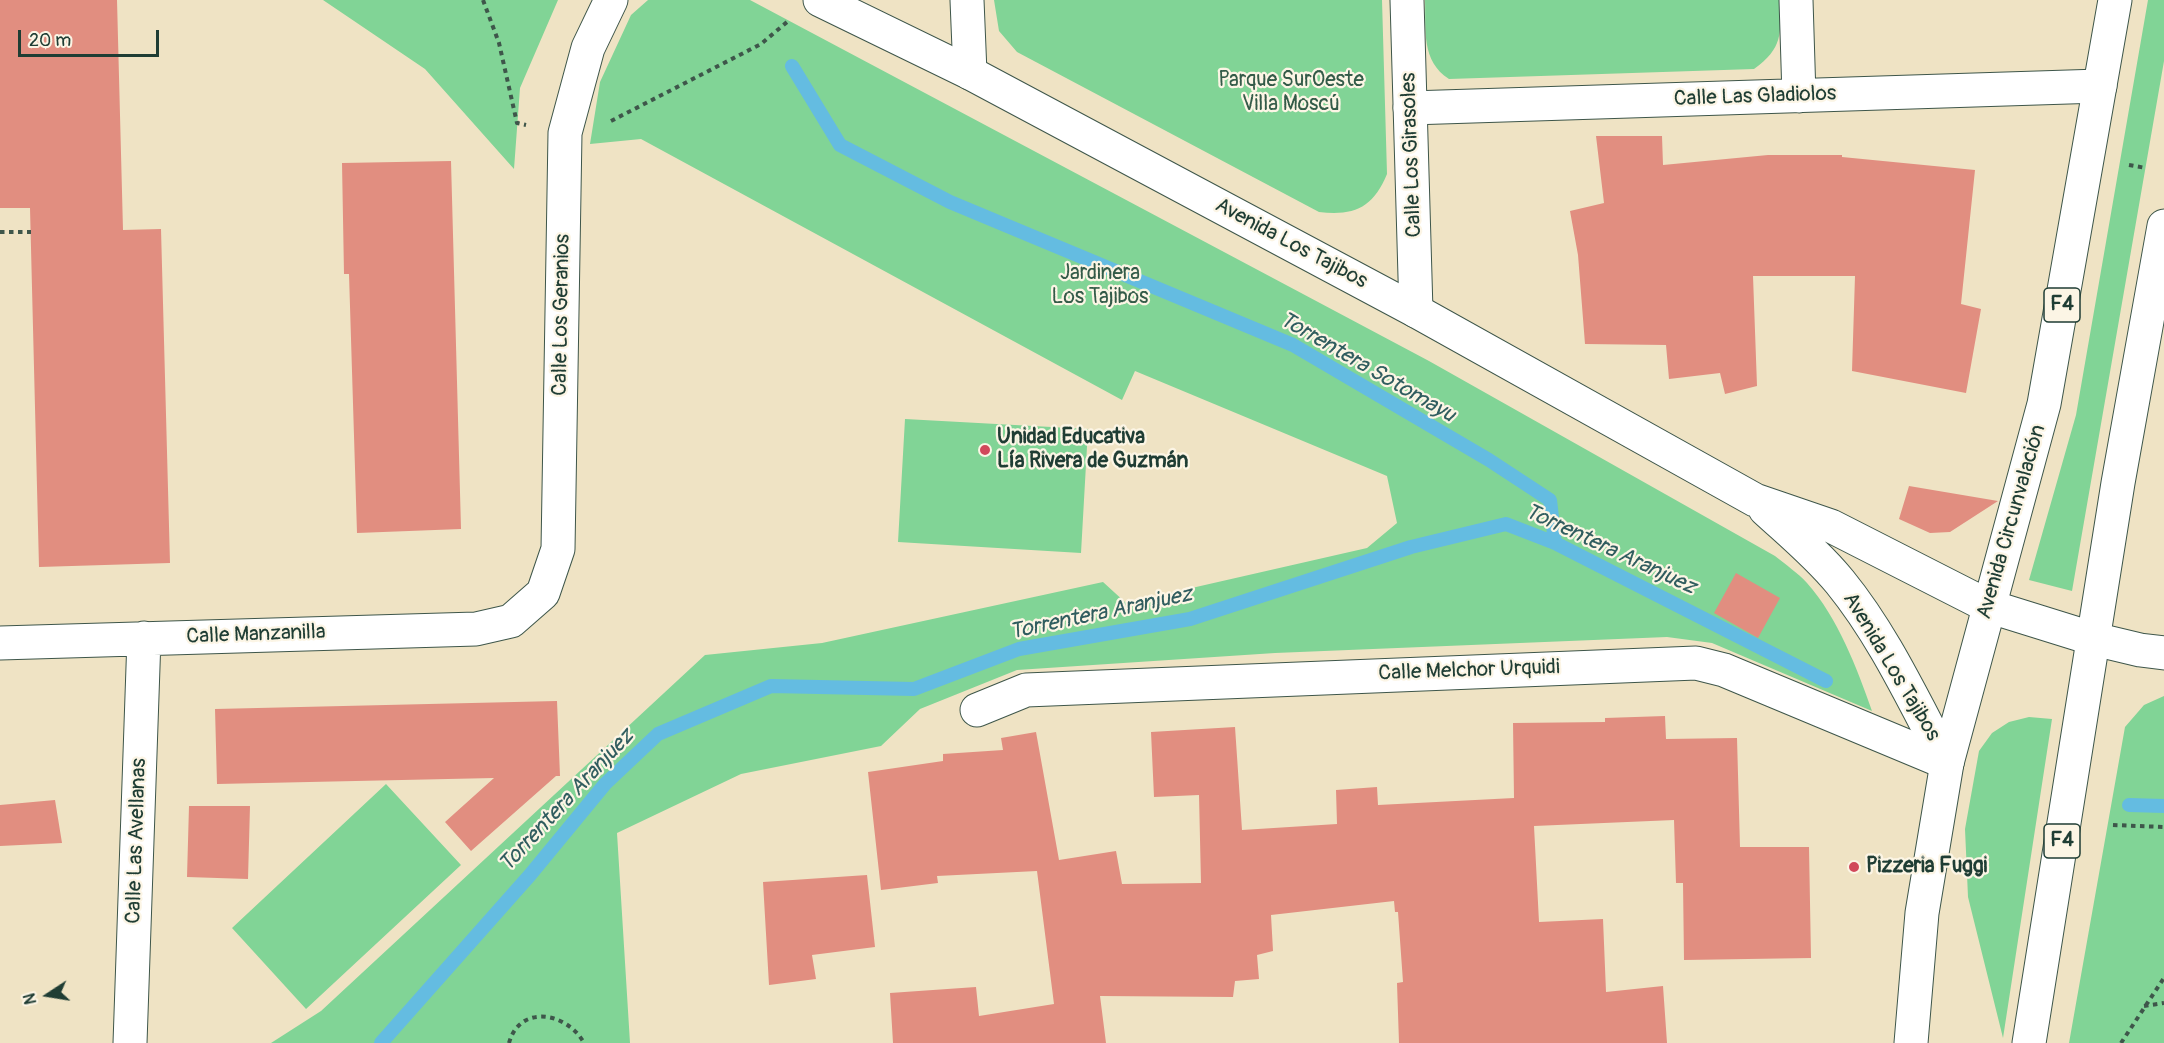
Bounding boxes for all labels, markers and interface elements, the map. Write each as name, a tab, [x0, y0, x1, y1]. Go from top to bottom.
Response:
scale bar	[21, 18, 162, 56]
text: 20 m	[29, 29, 71, 52]
park label: Parque SurOeste Villa Moscú	[1218, 68, 1364, 118]
street label: Calle Los Girasoles	[1397, 72, 1427, 238]
street label: Calle Las Gladiolos	[1673, 82, 1837, 112]
street label: Avenida Los Tajibos	[1211, 193, 1371, 295]
street label: Calle Los Geranios	[548, 234, 576, 396]
park label: Jardinera Los Tajibos	[1052, 261, 1148, 311]
road number: F4	[2044, 288, 2080, 322]
water label: Torrentera Sotomayu	[1274, 307, 1460, 429]
street label: Avenida Circunvalación	[1972, 422, 2052, 622]
place label: Unidad Educativa Lía Rivera de Guzmán	[997, 425, 1188, 475]
marker: Unidad Educativa Lía Rivera de Guzmán	[978, 443, 992, 457]
water label: Torrentera Aranjuez	[1520, 499, 1700, 601]
water label: Torrentera Aranjuez	[1007, 582, 1195, 646]
street label: Avenida Los Tajibos	[1837, 588, 1945, 746]
street label: Calle Manzanilla	[186, 620, 326, 650]
street label: Calle Melchor Urquidi	[1378, 655, 1560, 687]
water label: Torrentera Aranjuez	[494, 724, 640, 878]
street label: Calle Las Avellanas	[122, 758, 152, 924]
road number: F4	[2044, 824, 2080, 858]
place label: Pizzeria Fuggi	[1866, 854, 1987, 880]
marker: Pizzeria Fuggi	[1847, 860, 1861, 874]
north arrow	[18, 965, 78, 1025]
text: N	[19, 991, 41, 1006]

